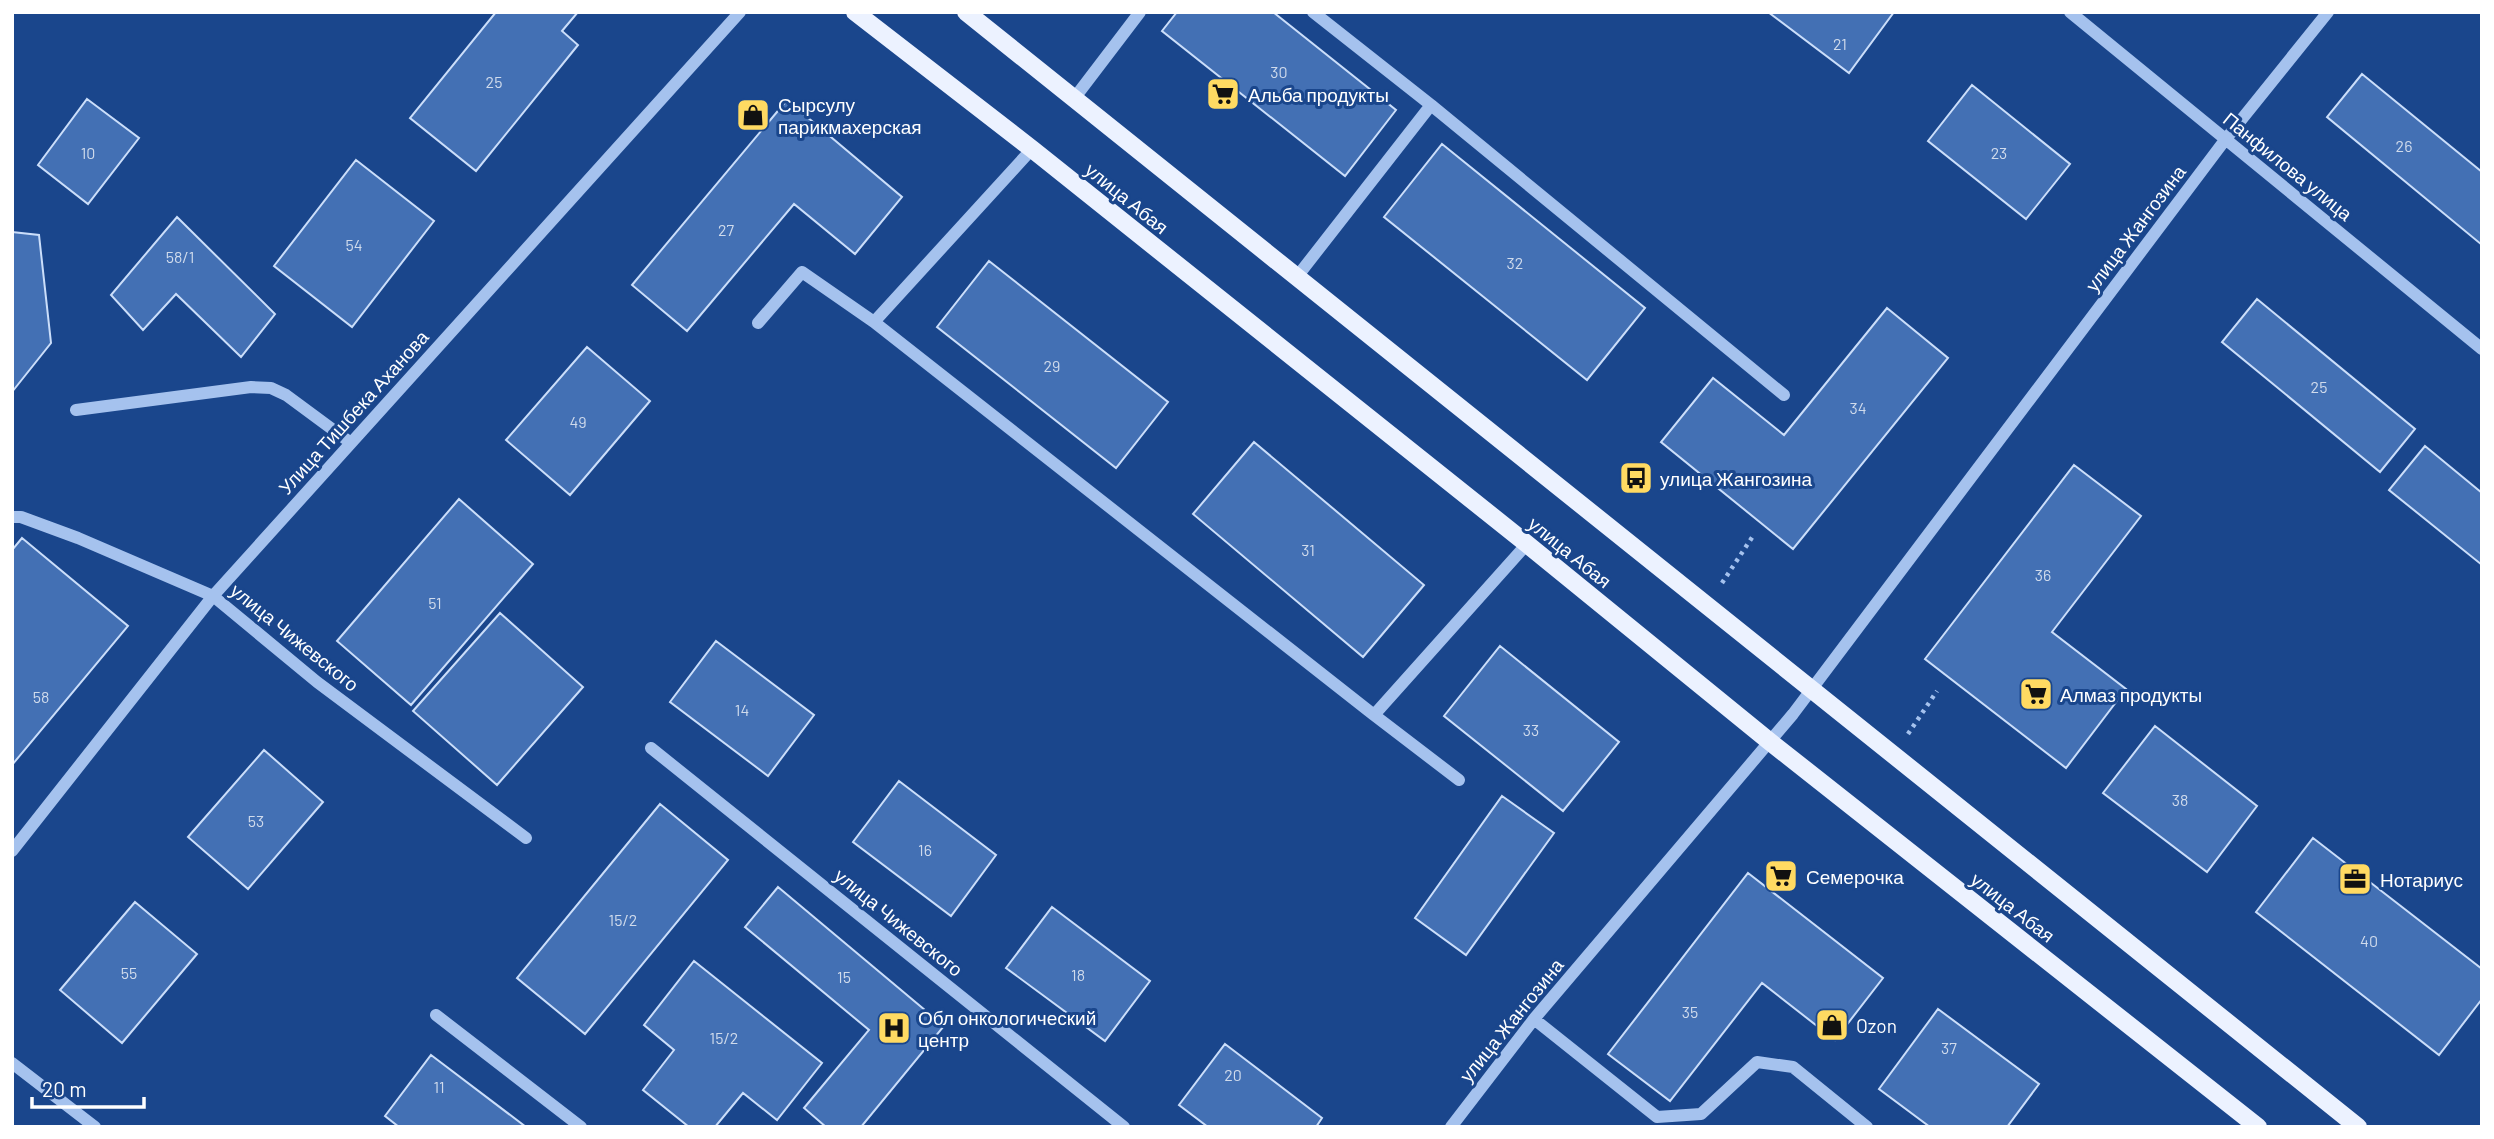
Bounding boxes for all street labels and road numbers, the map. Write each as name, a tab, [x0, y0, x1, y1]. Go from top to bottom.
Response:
street label: Панфилова улица	[2219, 107, 2357, 225]
street label: улица Абая	[1081, 158, 1173, 238]
street label: улица Жангозина	[2080, 160, 2190, 296]
street label: Улица Тишбека Аханова	[273, 325, 433, 499]
street label: улица Абая	[1524, 512, 1616, 592]
street label: улица Чижевского	[226, 578, 364, 696]
street label: улица Чижевского	[830, 863, 968, 981]
street label: улица Абая	[1967, 867, 2059, 947]
street label: улица Жангозина	[1454, 953, 1568, 1086]

